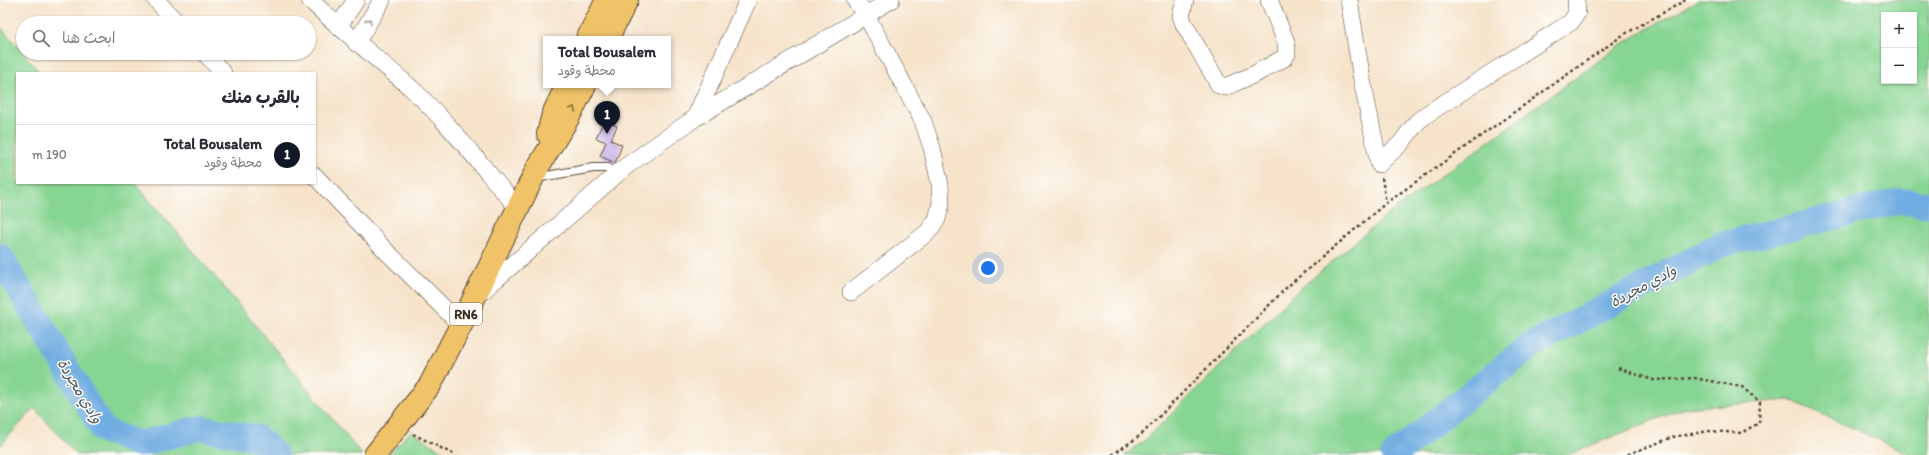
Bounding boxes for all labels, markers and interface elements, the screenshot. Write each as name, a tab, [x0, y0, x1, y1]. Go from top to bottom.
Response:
map controls	[1881, 12, 1917, 84]
button: +	[1881, 12, 1917, 48]
search box	[16, 16, 316, 60]
one-way arrow	[364, 18, 372, 25]
icon: search	[30, 27, 52, 49]
text: ابحث هنا	[62, 29, 116, 47]
popup	[543, 36, 671, 88]
text: Total Bousalem	[558, 43, 656, 61]
button: −	[1881, 48, 1917, 84]
text: محطة وقود	[558, 63, 616, 78]
text: بالقرب منك	[222, 87, 300, 107]
pin: 1	[594, 101, 620, 134]
one-way arrow	[568, 106, 575, 114]
text: Total Bousalem	[164, 135, 262, 153]
text: 190 m	[32, 147, 67, 162]
text: 1	[284, 147, 290, 162]
text: محطة وقود	[204, 155, 262, 170]
your location	[978, 258, 998, 278]
water label: وادي مجردة	[1607, 261, 1680, 313]
road number: RN6	[450, 303, 482, 325]
water label: وادي مجردة	[52, 355, 106, 428]

